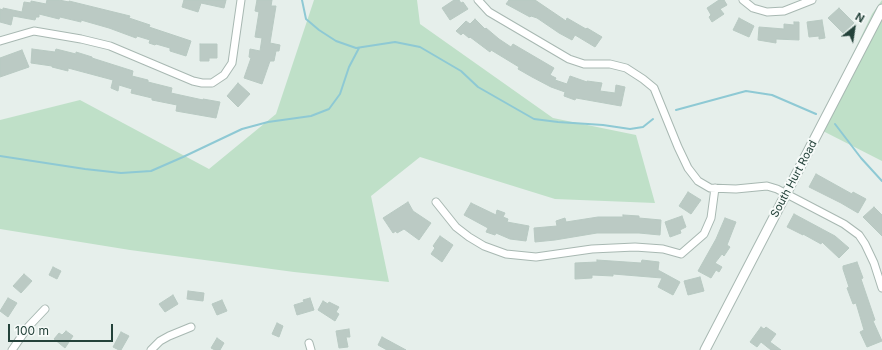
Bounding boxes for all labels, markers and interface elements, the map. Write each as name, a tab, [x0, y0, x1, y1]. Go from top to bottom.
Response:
north arrow	[834, 8, 874, 48]
text: N	[853, 9, 867, 26]
street label: South Hurt Road	[768, 138, 820, 220]
scale bar	[10, 316, 115, 342]
text: 100 m	[15, 323, 49, 338]

